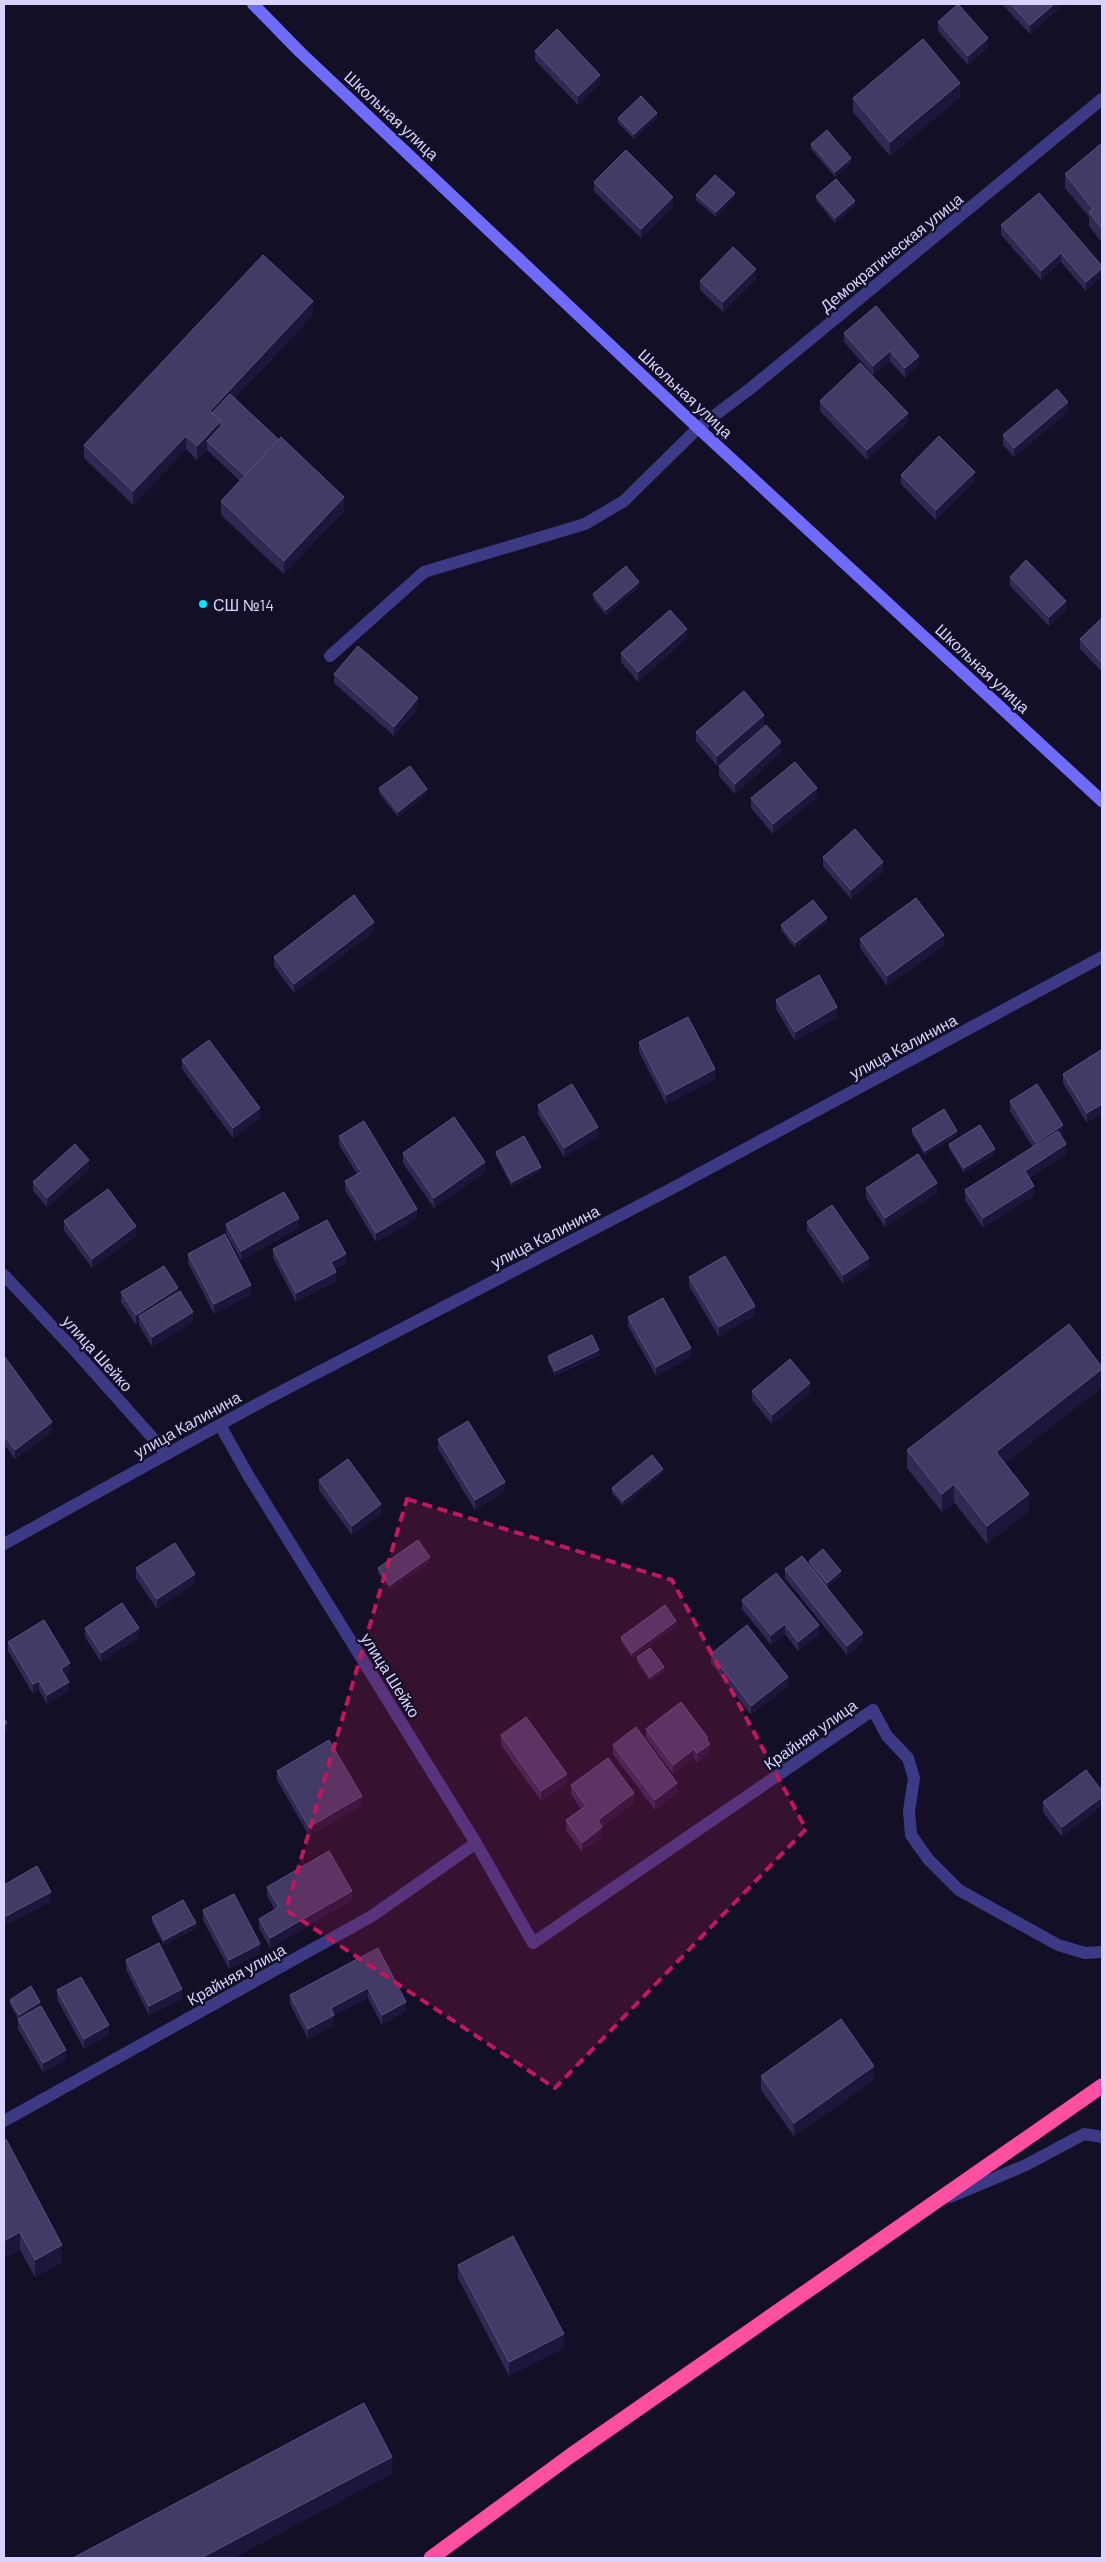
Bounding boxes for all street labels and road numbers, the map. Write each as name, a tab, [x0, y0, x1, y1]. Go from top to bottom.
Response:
street label: Школьная улица	[341, 67, 443, 163]
street label: Демократическая улица	[816, 189, 966, 315]
street label: Школьная улица	[635, 345, 737, 441]
street label: Школьная улица	[932, 620, 1034, 716]
street label: улица Калинина	[846, 1010, 960, 1082]
street label: улица Калинина	[488, 1200, 602, 1272]
street label: улица Шейко	[59, 1311, 137, 1395]
street label: улица Калинина	[130, 1387, 244, 1461]
street label: улица Шейко	[358, 1629, 424, 1721]
street label: Крайняя улица	[760, 1695, 860, 1773]
street label: Крайняя улица	[184, 1939, 289, 2009]

